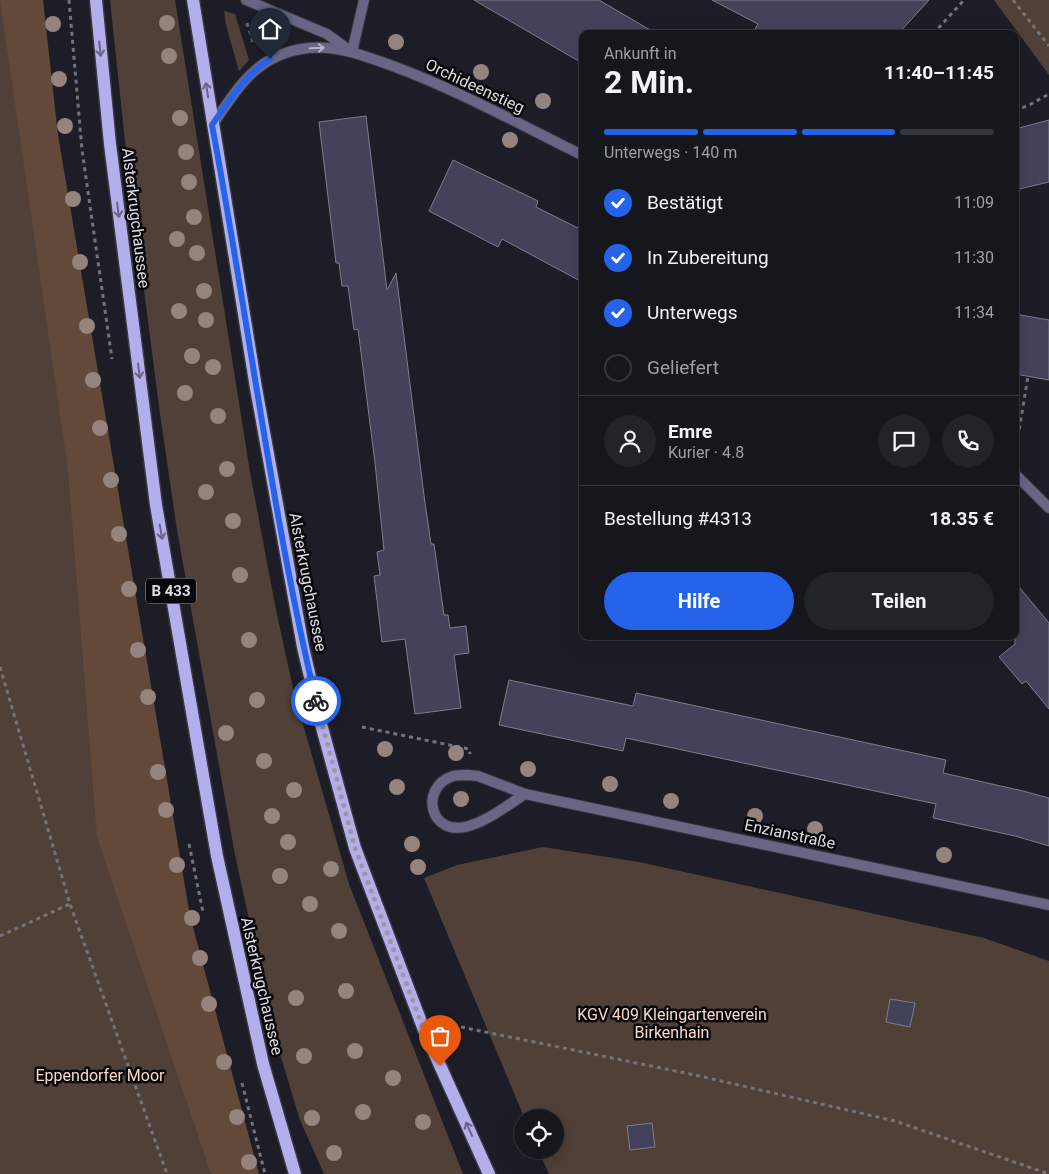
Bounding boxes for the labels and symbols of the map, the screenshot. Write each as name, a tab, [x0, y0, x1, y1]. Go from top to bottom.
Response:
pin	[249, 8, 291, 59]
one-way arrow	[96, 40, 105, 56]
one-way arrow	[308, 43, 324, 53]
street label: Orchideenstieg	[422, 55, 528, 117]
one-way arrow	[202, 83, 212, 99]
street label: Alsterkrugchaussee	[118, 147, 154, 289]
one-way arrow	[113, 202, 123, 218]
one-way arrow	[134, 363, 144, 379]
street label: Alsterkrugchaussee	[285, 511, 331, 653]
one-way arrow	[157, 524, 167, 540]
road number: B 433	[146, 578, 196, 604]
courier	[291, 676, 341, 726]
street label: Enzianstraße	[743, 815, 837, 853]
street label: Alsterkrugchaussee	[237, 915, 287, 1057]
park label: KGV 409 Kleingartenverein Birkenhain	[577, 1005, 767, 1042]
pin	[419, 1015, 461, 1066]
park label: Eppendorfer Moor	[36, 1066, 165, 1085]
one-way arrow	[464, 1122, 473, 1137]

